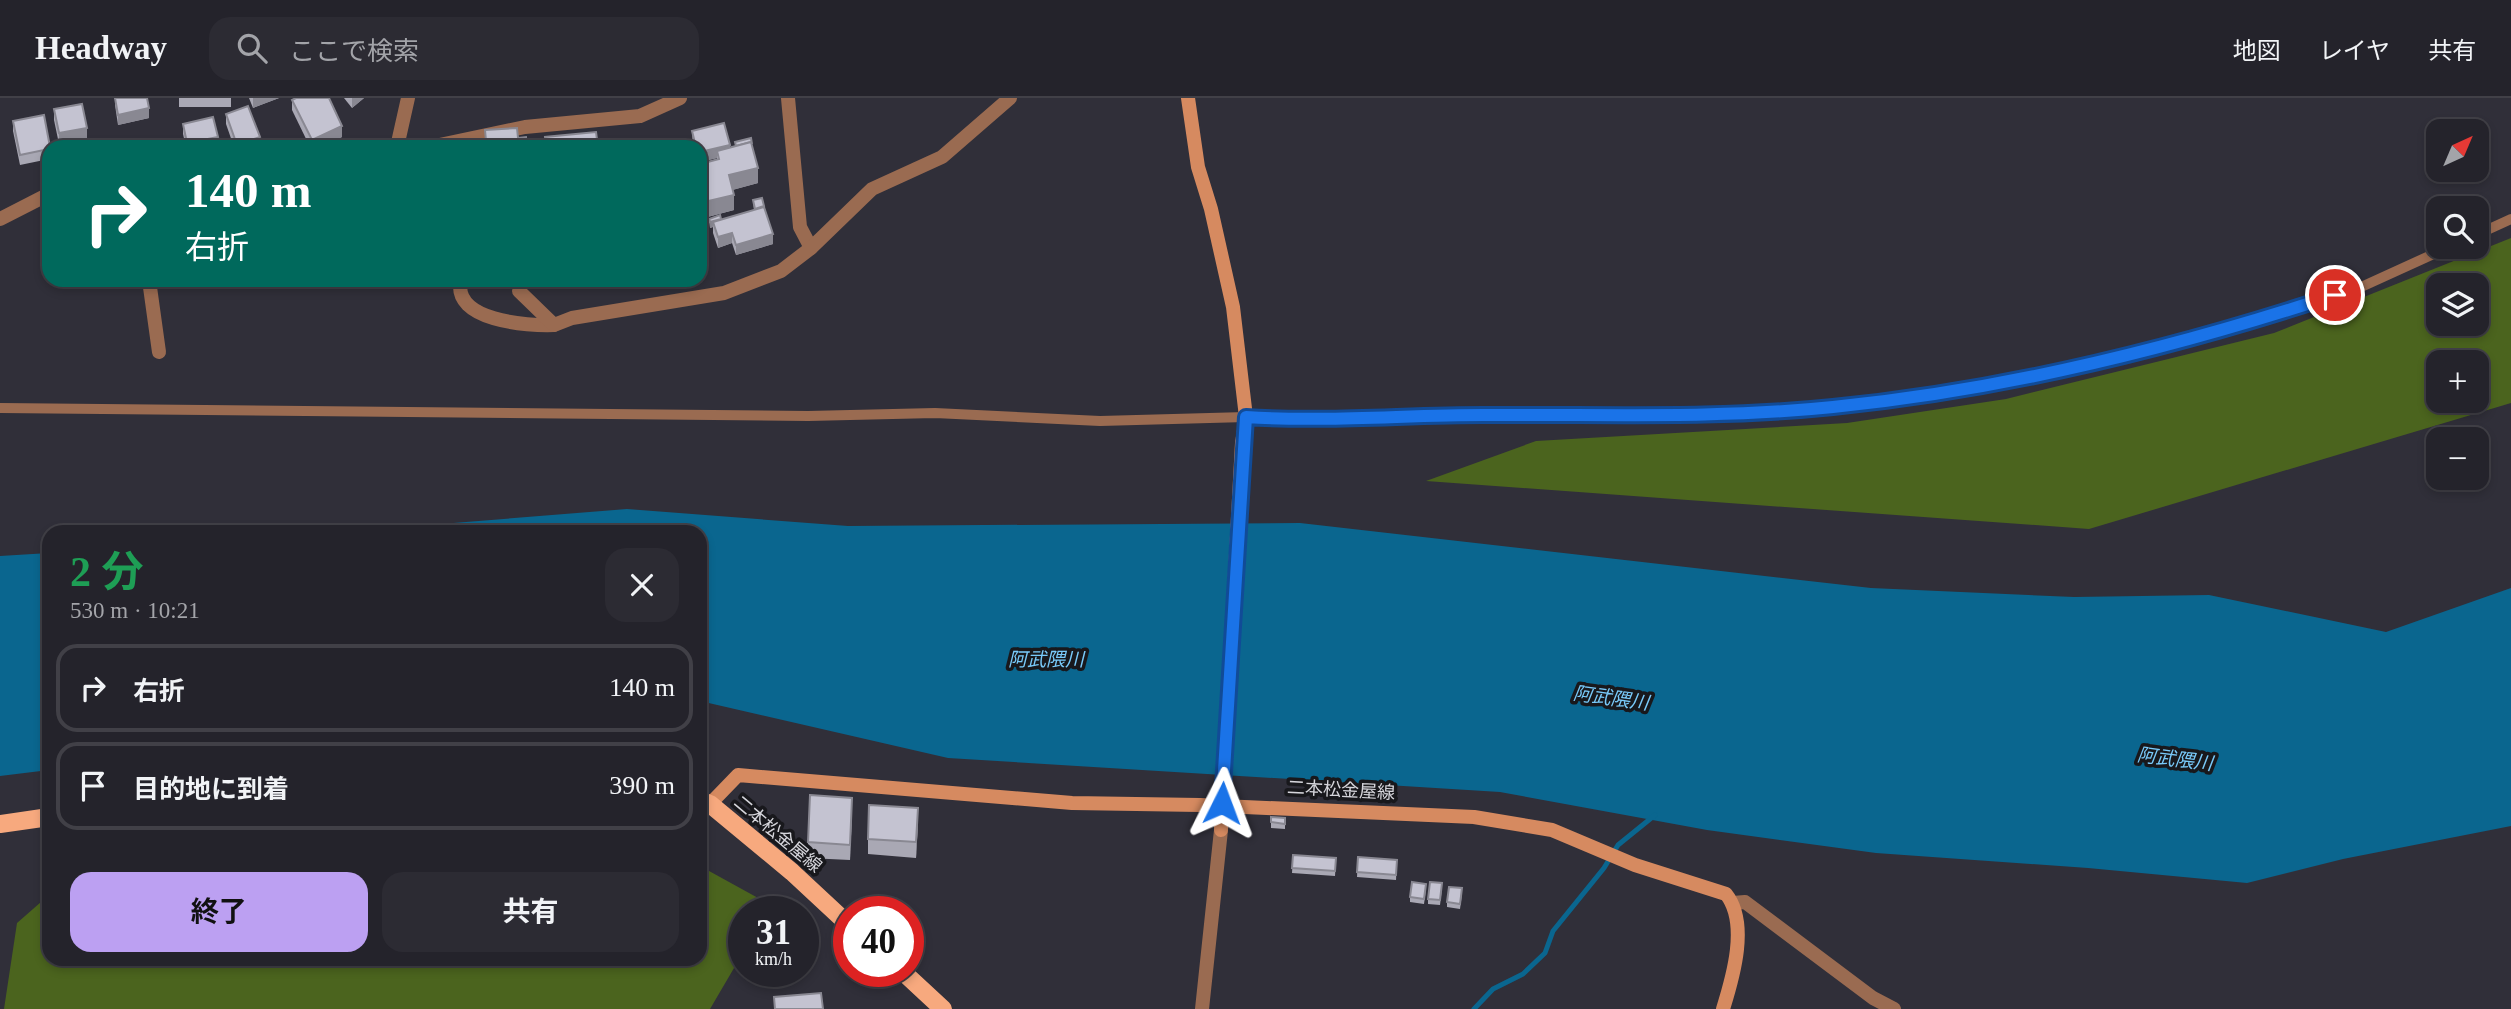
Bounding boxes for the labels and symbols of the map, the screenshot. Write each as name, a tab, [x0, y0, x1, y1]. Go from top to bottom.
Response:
north arrow	[2426, 119, 2488, 182]
pin	[2305, 265, 2365, 325]
water label: 阿武隈川	[1008, 649, 1086, 670]
water label: 阿武隈川	[1572, 682, 1652, 714]
water label: 阿武隈川	[2136, 744, 2216, 774]
position arrow	[1185, 766, 1259, 840]
street label: 二本松金屋線	[1287, 777, 1395, 803]
street label: 二本松金屋線	[730, 792, 826, 876]
speed limit sign: 40	[833, 896, 924, 987]

